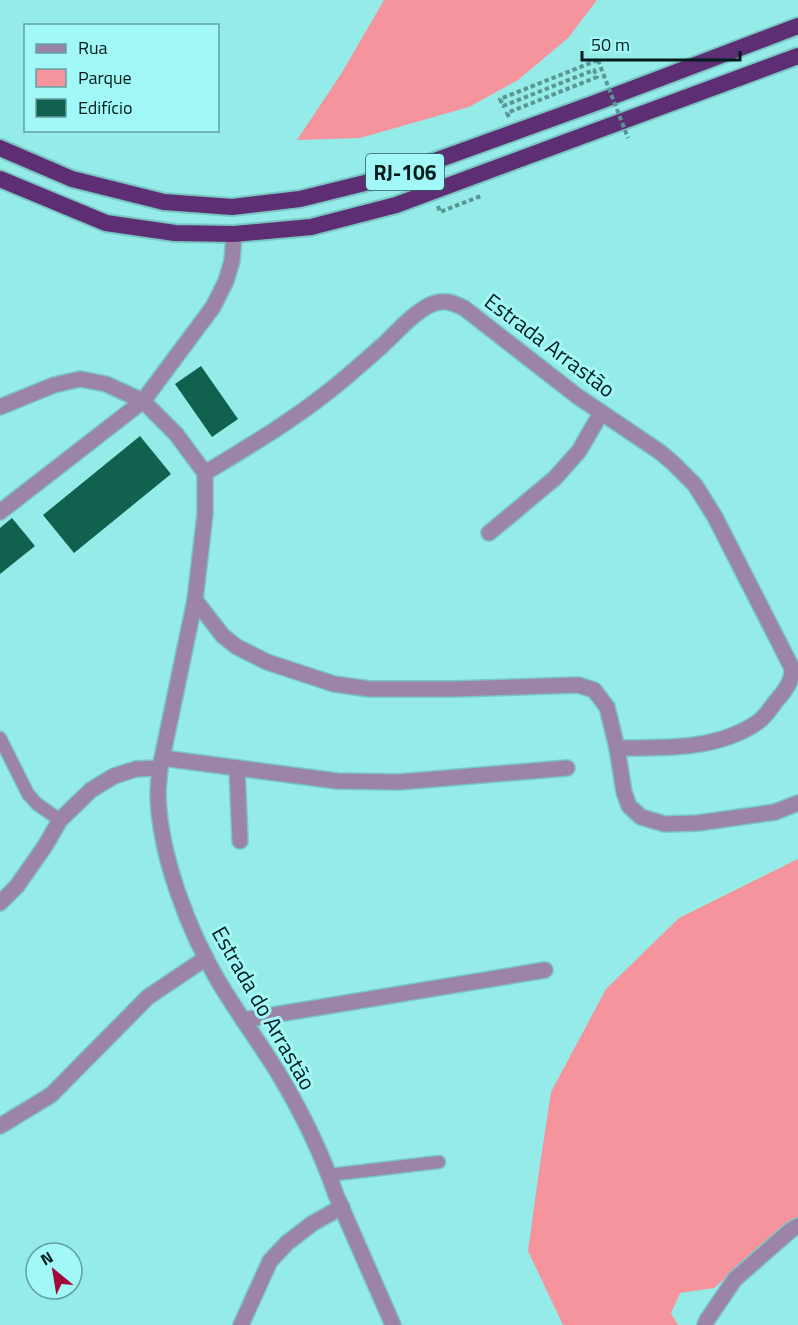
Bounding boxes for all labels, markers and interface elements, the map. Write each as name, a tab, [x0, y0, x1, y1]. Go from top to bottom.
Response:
legend	[24, 24, 219, 132]
scale bar	[582, 24, 740, 62]
text: 50 m	[591, 31, 630, 58]
text: Rua	[78, 34, 108, 61]
text: Parque	[78, 64, 132, 91]
text: Edifício	[78, 94, 132, 121]
road number: RJ-106	[366, 154, 444, 190]
street label: Estrada Arrastão	[477, 284, 623, 406]
street label: Estrada do Arrastão	[203, 920, 325, 1096]
north arrow	[24, 1241, 84, 1301]
text: N	[36, 1245, 57, 1271]

